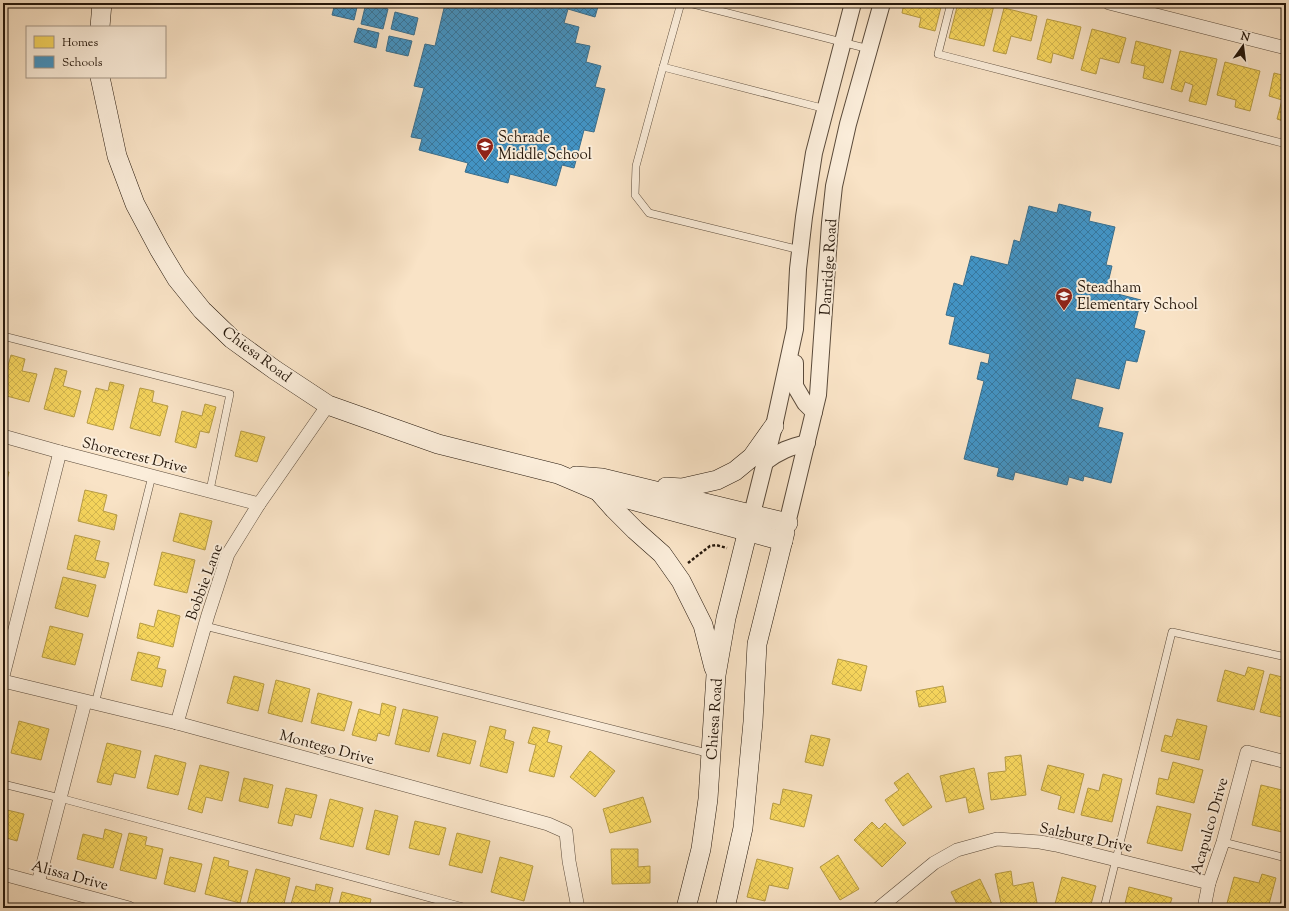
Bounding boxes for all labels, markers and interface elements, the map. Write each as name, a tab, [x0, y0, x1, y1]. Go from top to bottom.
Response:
legend	[26, 26, 166, 78]
north arrow	[1223, 26, 1263, 66]
text: N	[1238, 28, 1252, 46]
text: Homes	[62, 34, 98, 52]
text: Schools	[62, 54, 103, 72]
place label: Schrade Middle School	[498, 128, 592, 166]
school or university icon: Schrade Middle School	[475, 136, 495, 161]
street label: Danridge Road	[816, 218, 843, 316]
place label: Steadham Elementary School	[1077, 278, 1198, 316]
school or university icon: Steadham Elementary School	[1054, 286, 1074, 311]
street label: Chiesa Road	[217, 322, 296, 389]
street label: Shorecrest Drive	[80, 433, 190, 480]
street label: Bobbie Lane	[182, 541, 229, 624]
street label: Chiesa Road	[702, 677, 729, 761]
street label: Montego Drive	[277, 726, 376, 771]
street label: Acapulco Drive	[1187, 775, 1234, 877]
street label: Salzburg Drive	[1037, 818, 1134, 859]
street label: Alissa Drive	[29, 856, 110, 897]

